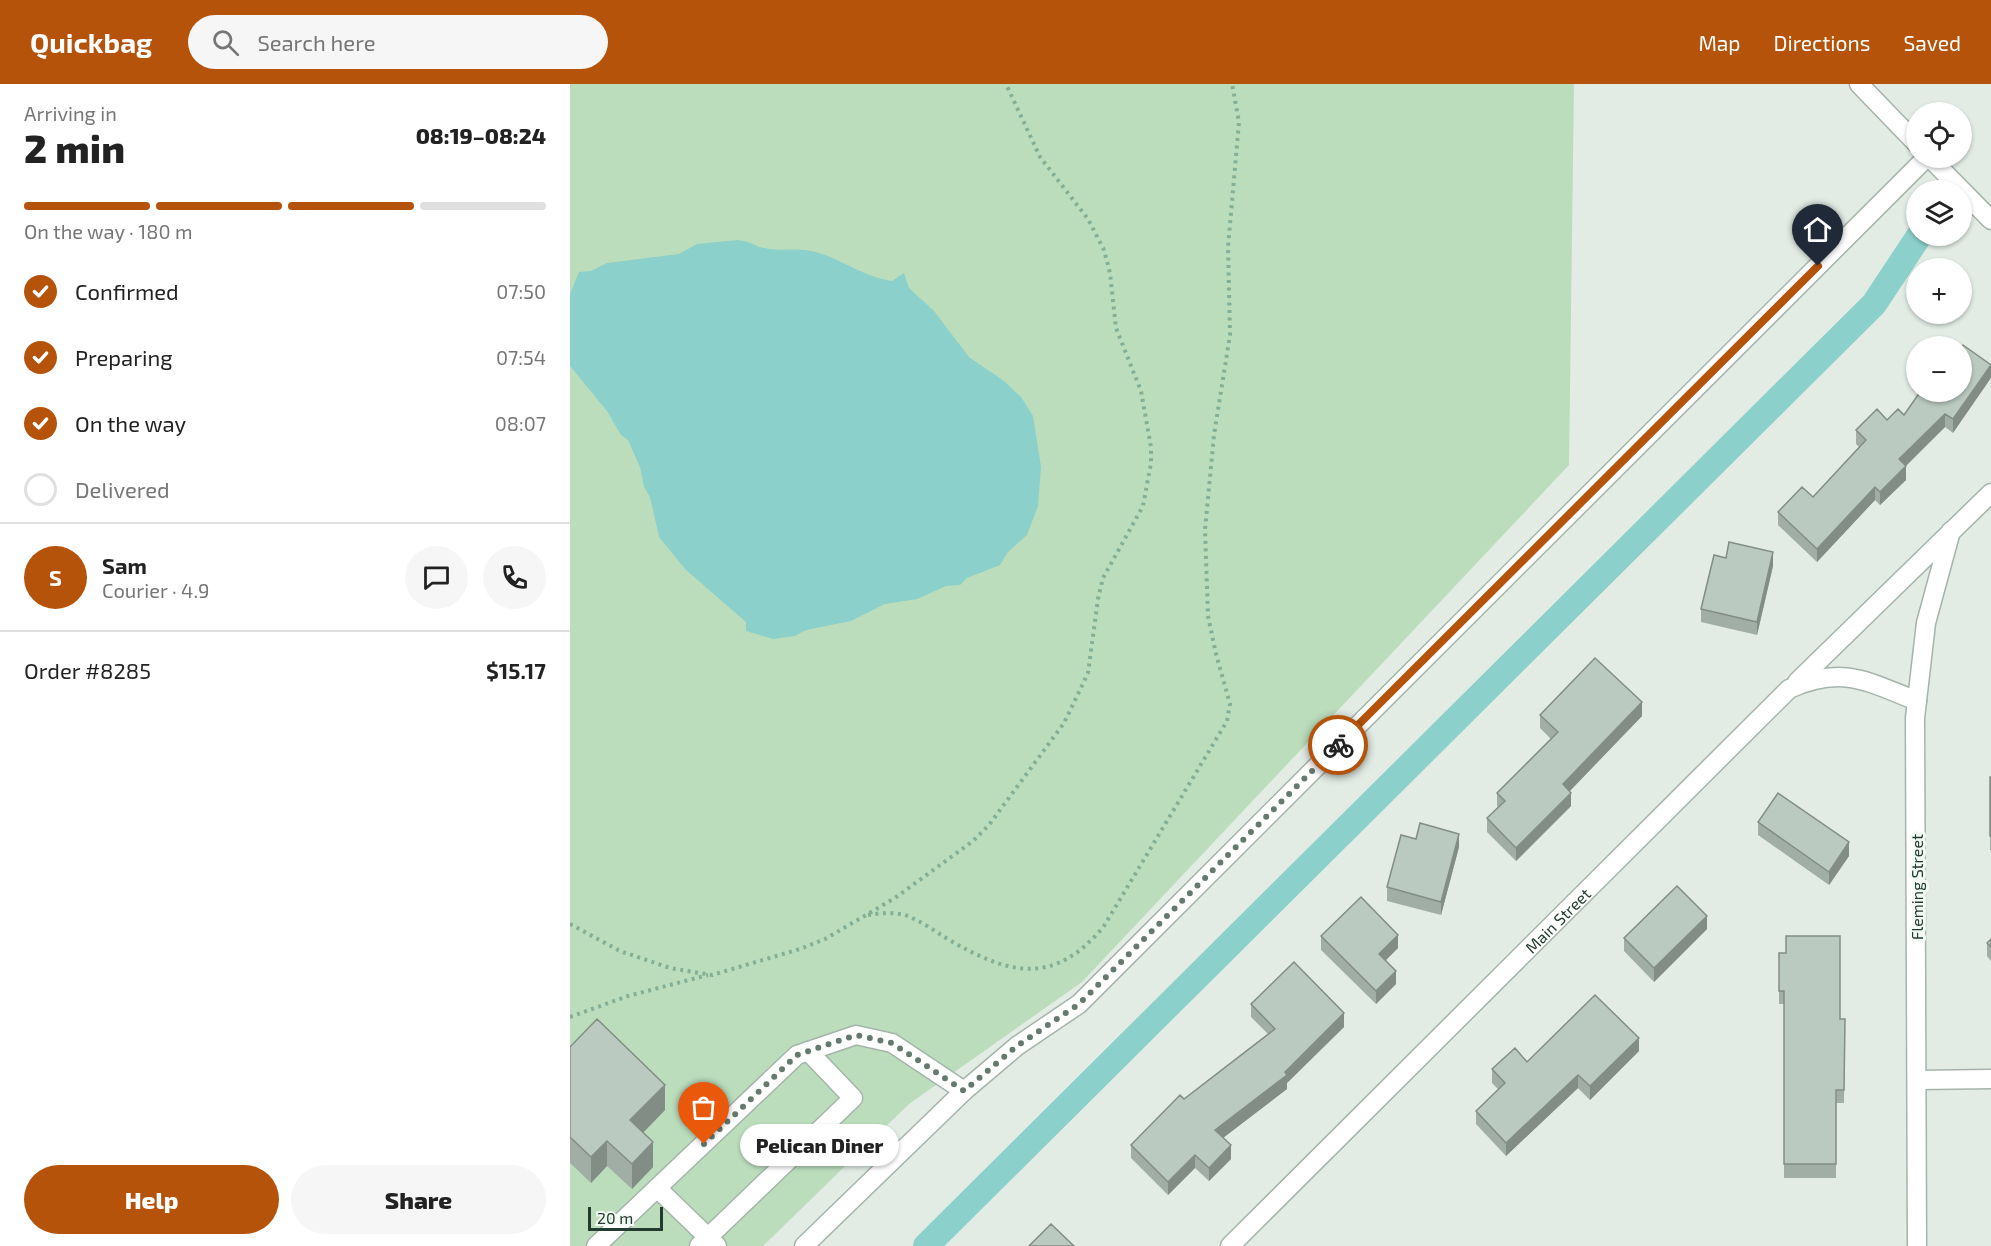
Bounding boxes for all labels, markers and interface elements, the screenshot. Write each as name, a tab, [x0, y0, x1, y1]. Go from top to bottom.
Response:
search box	[188, 15, 608, 69]
text: Quickbag	[30, 25, 152, 59]
icon: search	[209, 26, 242, 59]
text: Search here	[257, 29, 376, 55]
text: Map	[1698, 30, 1741, 55]
text: Directions	[1774, 30, 1870, 55]
text: Saved	[1903, 30, 1961, 55]
text: Arriving in	[24, 101, 117, 125]
map controls	[1906, 102, 1972, 402]
button: locate	[1906, 102, 1972, 168]
text: 08:19–08:24	[416, 122, 546, 148]
text: 2 min	[24, 124, 125, 171]
button: layers	[1906, 180, 1972, 246]
pin	[1792, 204, 1843, 266]
icon: home	[1801, 213, 1834, 246]
text: On the way · 180 m	[24, 219, 192, 243]
button: +	[1906, 258, 1972, 324]
icon: check	[24, 275, 57, 308]
text: Confirmed	[75, 278, 179, 304]
text: 07:50	[496, 279, 546, 303]
button: −	[1906, 336, 1972, 402]
icon: check	[24, 341, 57, 374]
text: Preparing	[75, 344, 173, 370]
text: 07:54	[496, 345, 546, 369]
icon: check	[24, 407, 57, 440]
text: On the way	[75, 410, 186, 436]
text: 08:07	[495, 411, 546, 435]
text: Delivered	[75, 476, 170, 502]
button: chat	[405, 546, 468, 609]
button: phone	[483, 546, 546, 609]
text: Sam	[102, 552, 147, 578]
text: S	[49, 564, 62, 590]
text: Courier · 4.9	[102, 578, 209, 602]
text: Order #8285	[24, 657, 151, 683]
text: $15.17	[486, 657, 546, 683]
courier	[1308, 715, 1368, 775]
icon: bike	[1322, 729, 1355, 762]
street label: Fleming Street	[1907, 834, 1926, 940]
street label: Main Street	[1521, 883, 1594, 956]
pin	[678, 1082, 729, 1144]
icon: bag	[687, 1091, 720, 1124]
callout: Pelican Diner	[740, 1123, 899, 1165]
text: Pelican Diner	[756, 1133, 883, 1157]
button: Help	[24, 1165, 279, 1234]
button: Share	[291, 1165, 546, 1234]
scale bar	[588, 1204, 663, 1232]
text: 20 m	[597, 1208, 633, 1227]

